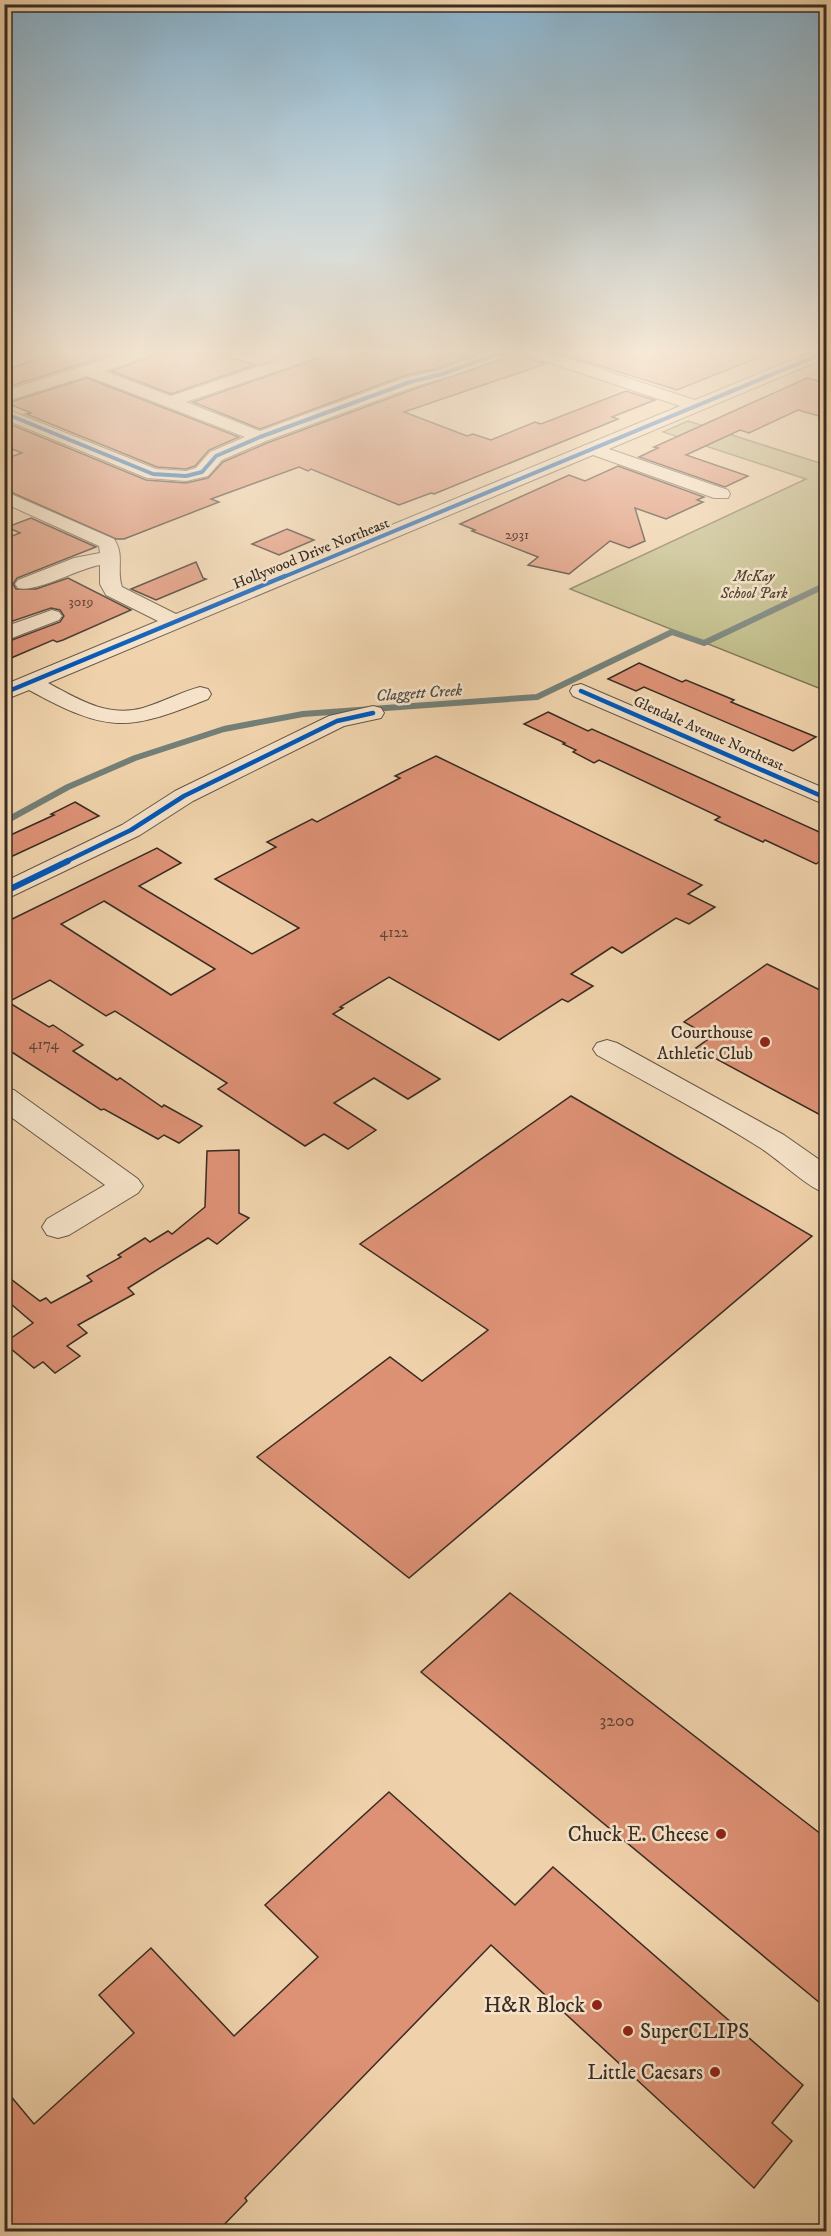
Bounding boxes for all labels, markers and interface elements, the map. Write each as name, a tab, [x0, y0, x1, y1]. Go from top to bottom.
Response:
street label: Hollywood Drive Northeast	[230, 513, 392, 594]
house number: 2931	[505, 526, 529, 544]
park label: McKay School Park	[719, 567, 788, 603]
house number: 3019	[69, 593, 93, 611]
water label: Claggett Creek	[375, 680, 463, 706]
street label: Glendale Avenue Northeast	[630, 692, 787, 775]
house number: 4122	[380, 923, 409, 942]
place label: Courthouse Athletic Club	[657, 1022, 753, 1065]
house number: 4174	[29, 1035, 60, 1054]
marker: Courthouse Athletic Club	[758, 1035, 772, 1049]
house number: 3200	[600, 1710, 634, 1732]
place label: Chuck E. Cheese	[568, 1822, 709, 1848]
marker: Chuck E. Cheese	[714, 1827, 728, 1841]
place label: H&R Block	[484, 1993, 586, 2019]
marker: H&R Block	[590, 1998, 604, 2012]
place label: SuperCLIPS	[640, 2019, 749, 2045]
marker: SuperCLIPS	[621, 2024, 635, 2038]
place label: Little Caesars	[587, 2060, 703, 2086]
marker: Little Caesars	[708, 2065, 722, 2079]

